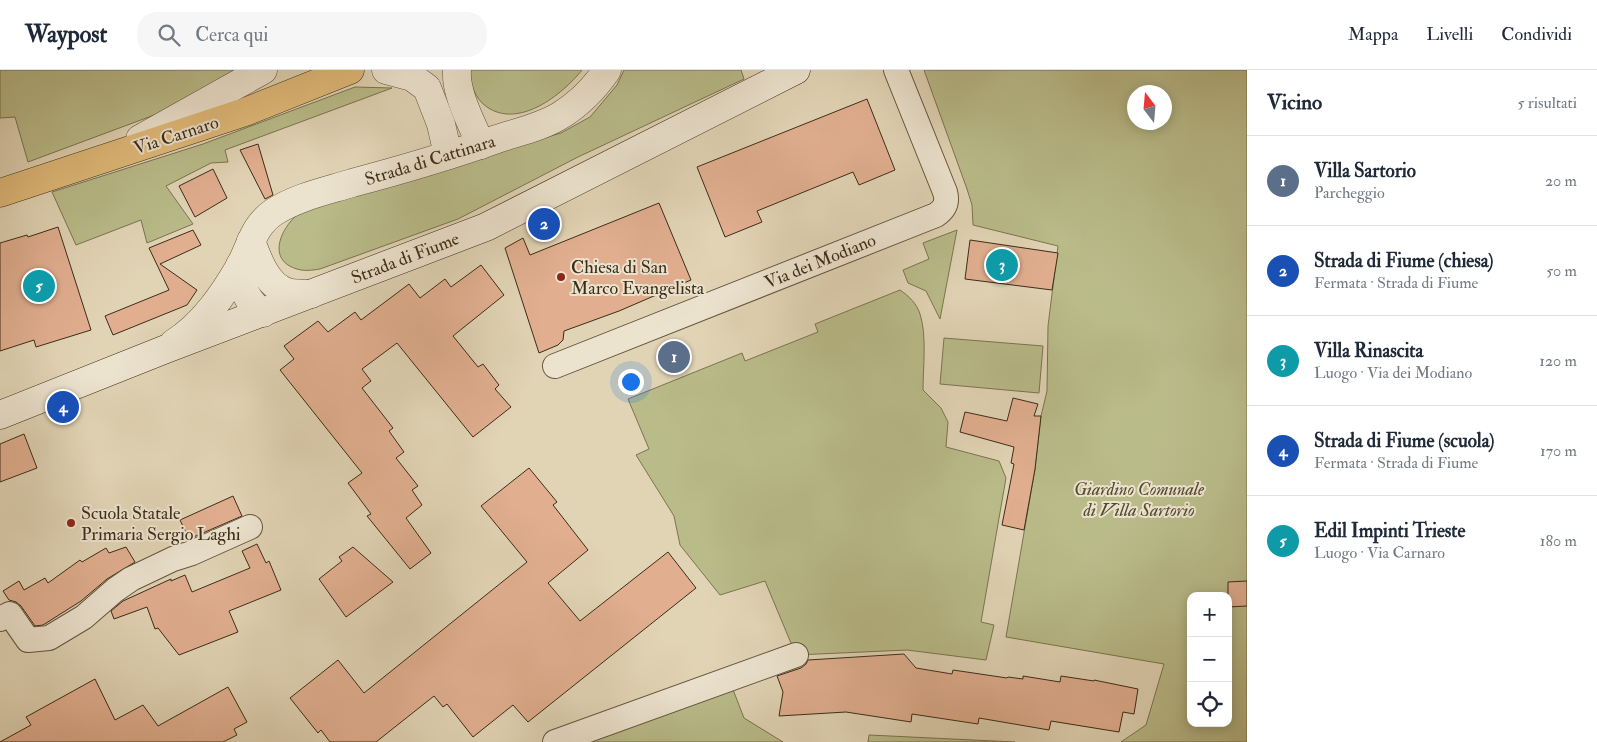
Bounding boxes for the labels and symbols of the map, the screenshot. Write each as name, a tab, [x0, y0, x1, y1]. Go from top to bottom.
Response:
north arrow	[1127, 85, 1172, 130]
street label: Via Carnaro	[131, 111, 222, 160]
street label: Strada di Cattinara	[362, 130, 499, 191]
pin: 2	[528, 205, 560, 243]
street label: Strada di Fiume	[348, 227, 463, 290]
street label: Via dei Modiano	[761, 229, 880, 294]
pin: 3	[986, 246, 1018, 284]
place label: Chiesa di San Marco Evangelista	[571, 256, 705, 300]
pin: 5	[23, 267, 55, 305]
marker: Chiesa di San Marco Evangelista	[555, 271, 567, 283]
pin: 1	[658, 338, 690, 376]
your location	[618, 369, 644, 395]
pin: 4	[47, 388, 79, 426]
park label: Giardino Comunale di Villa Sartorio	[1074, 478, 1205, 522]
place label: Scuola Statale Primaria Sergio Laghi	[81, 502, 241, 546]
marker: Scuola Statale Primaria Sergio Laghi	[65, 517, 77, 529]

